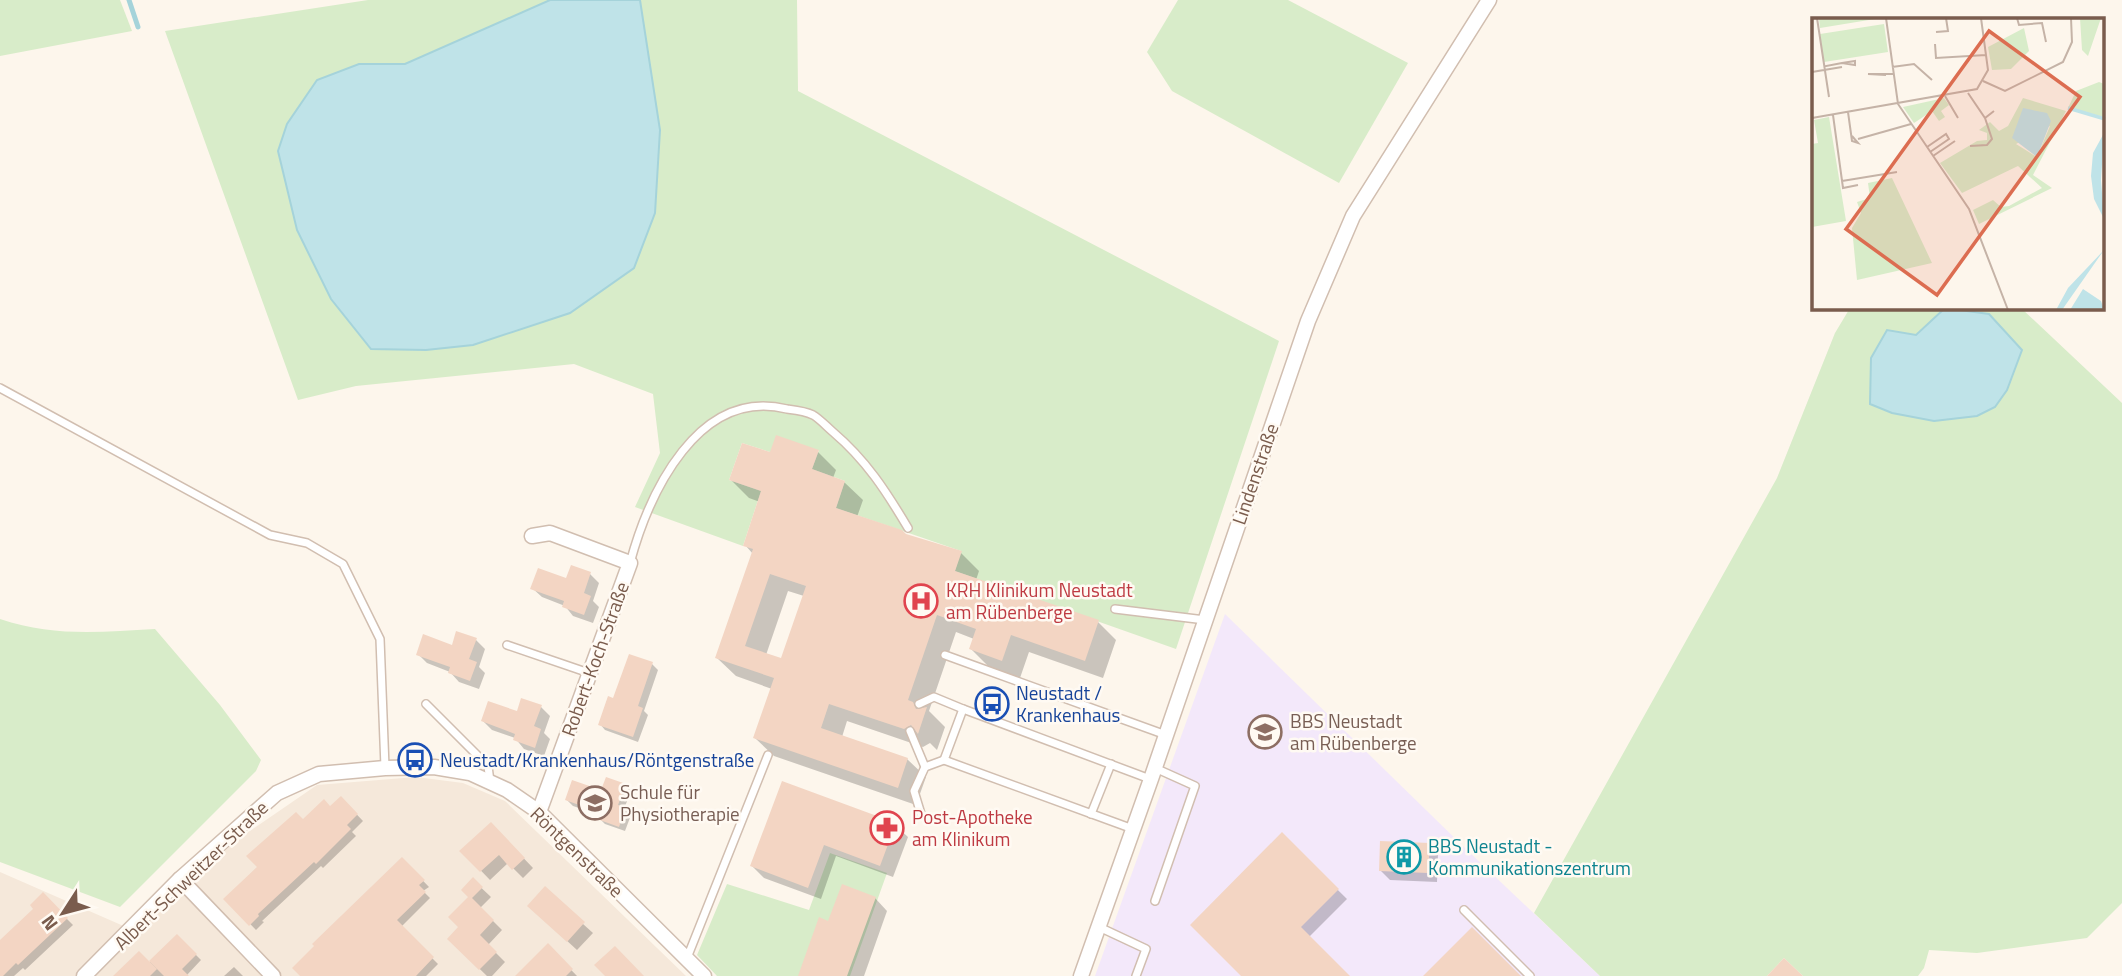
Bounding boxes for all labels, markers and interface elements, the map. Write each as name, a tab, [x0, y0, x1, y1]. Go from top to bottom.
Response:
inset map	[1812, 18, 2104, 310]
street label: Lindenstraße	[1224, 419, 1285, 528]
place label: KRH Klinikum Neustadt am Rübenberge	[946, 575, 1133, 626]
street label: Robert-Koch-Straße	[553, 578, 636, 740]
hospital icon: KRH Klinikum Neustadt am Rübenberge	[902, 582, 940, 620]
place label: Neustadt / Krankenhaus	[1016, 678, 1121, 729]
bus stop icon: Neustadt / Krankenhaus	[973, 685, 1011, 723]
place label: BBS Neustadt am Rübenberge	[1290, 706, 1417, 757]
school or university icon: BBS Neustadt am Rübenberge	[1246, 713, 1284, 751]
bus stop icon: Neustadt/Krankenhaus/Röntgenstraße	[396, 741, 434, 779]
place label: Neustadt/Krankenhaus/Röntgenstraße	[440, 745, 754, 774]
place label: Schule für Physiotherapie	[620, 777, 740, 828]
school or university icon: Schule für Physiotherapie	[576, 784, 614, 822]
street label: Albert-Schweitzer-Straße	[107, 793, 274, 956]
street label: Röntgenstraße	[524, 800, 631, 904]
place label: Post-Apotheke am Klinikum	[912, 802, 1033, 853]
pharmacy icon: Post-Apotheke am Klinikum	[868, 809, 906, 847]
place label: BBS Neustadt - Kommunikationszentrum	[1428, 831, 1631, 882]
building icon: BBS Neustadt - Kommunikationszentrum	[1385, 838, 1423, 876]
north arrow	[28, 878, 98, 948]
text: N	[33, 909, 64, 937]

